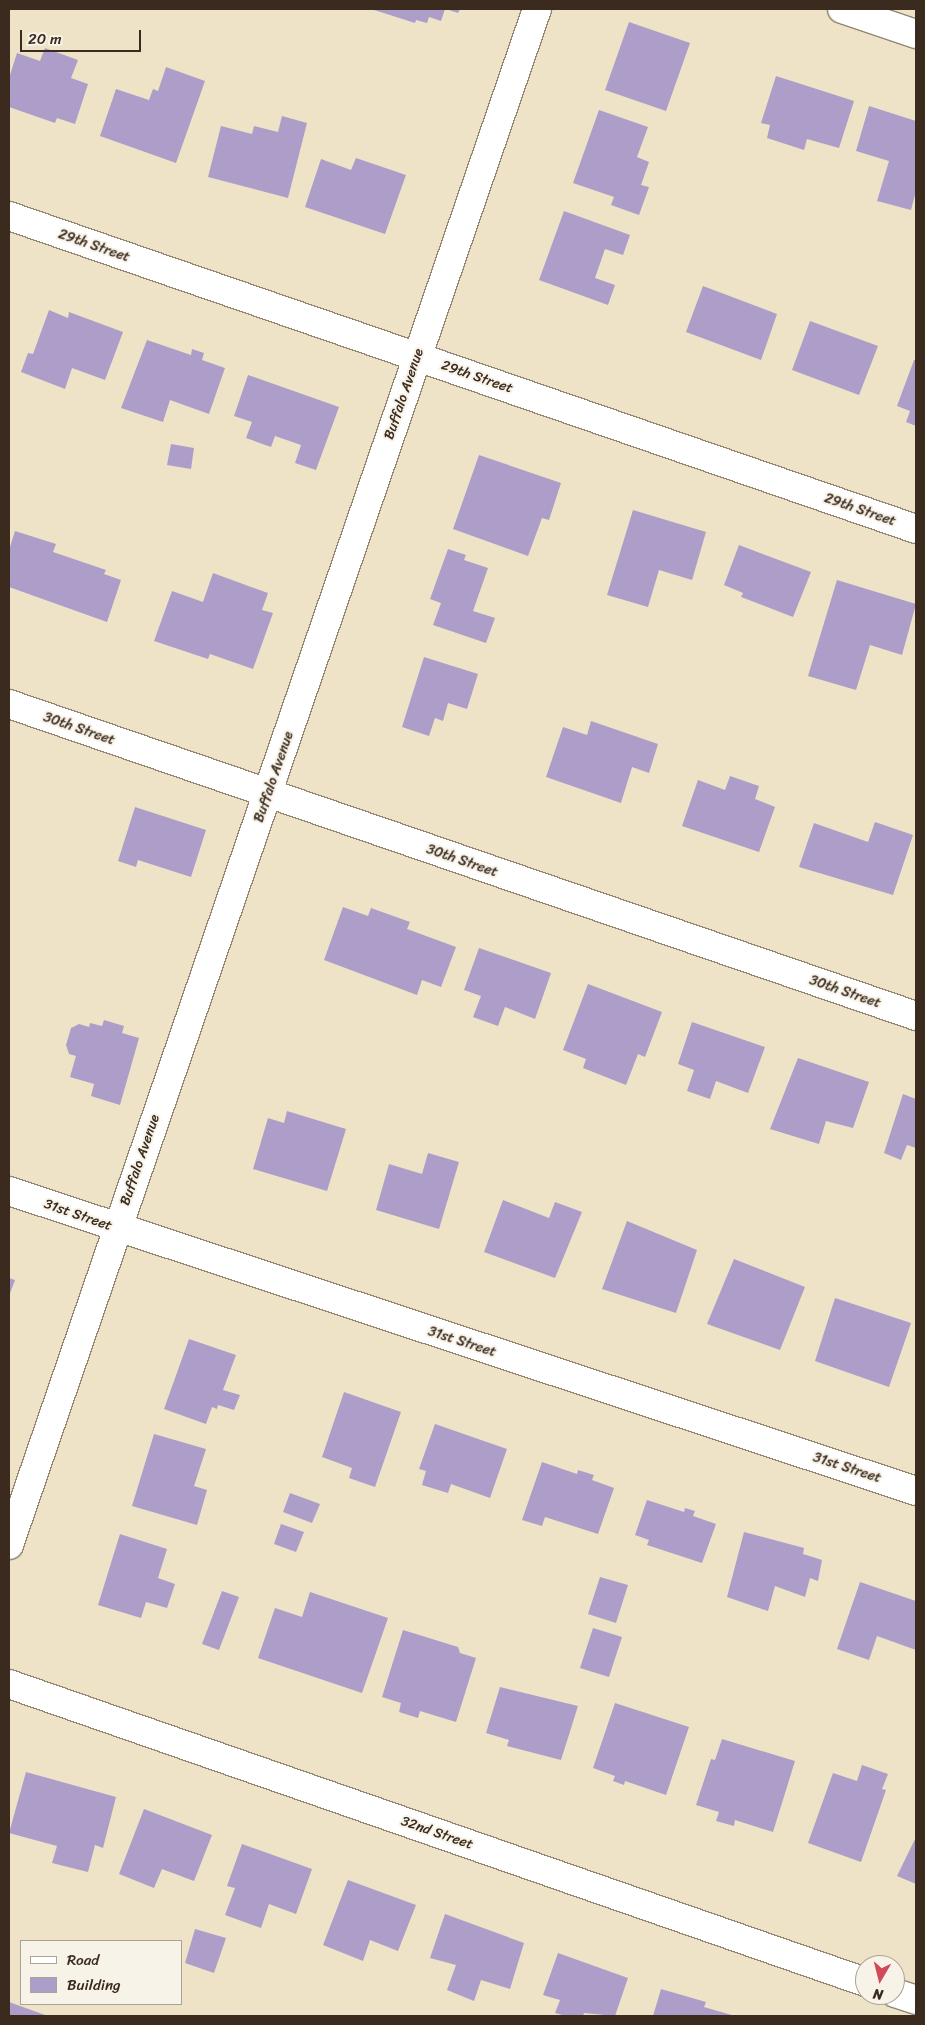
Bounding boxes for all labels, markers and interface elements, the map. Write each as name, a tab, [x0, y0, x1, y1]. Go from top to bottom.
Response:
scale bar	[22, 20, 144, 52]
text: 20 m	[28, 26, 62, 52]
street label: 29th Street	[56, 226, 132, 266]
street label: Buffalo Avenue	[381, 346, 427, 442]
street label: 29th Street	[439, 357, 515, 397]
street label: 29th Street	[822, 490, 898, 530]
street label: 30th Street	[41, 709, 117, 749]
street label: Buffalo Avenue	[251, 729, 297, 825]
street label: 30th Street	[424, 841, 500, 881]
street label: 30th Street	[807, 972, 883, 1012]
street label: Buffalo Avenue	[117, 1112, 163, 1208]
street label: 31st Street	[42, 1196, 114, 1234]
street label: 31st Street	[426, 1323, 498, 1361]
street label: 31st Street	[811, 1449, 883, 1487]
street label: 32nd Street	[399, 1813, 475, 1853]
legend	[20, 1940, 182, 2005]
text: Road	[67, 1947, 99, 1973]
north arrow	[855, 1955, 905, 2005]
text: Building	[67, 1972, 121, 1998]
text: N	[871, 1981, 885, 2007]

